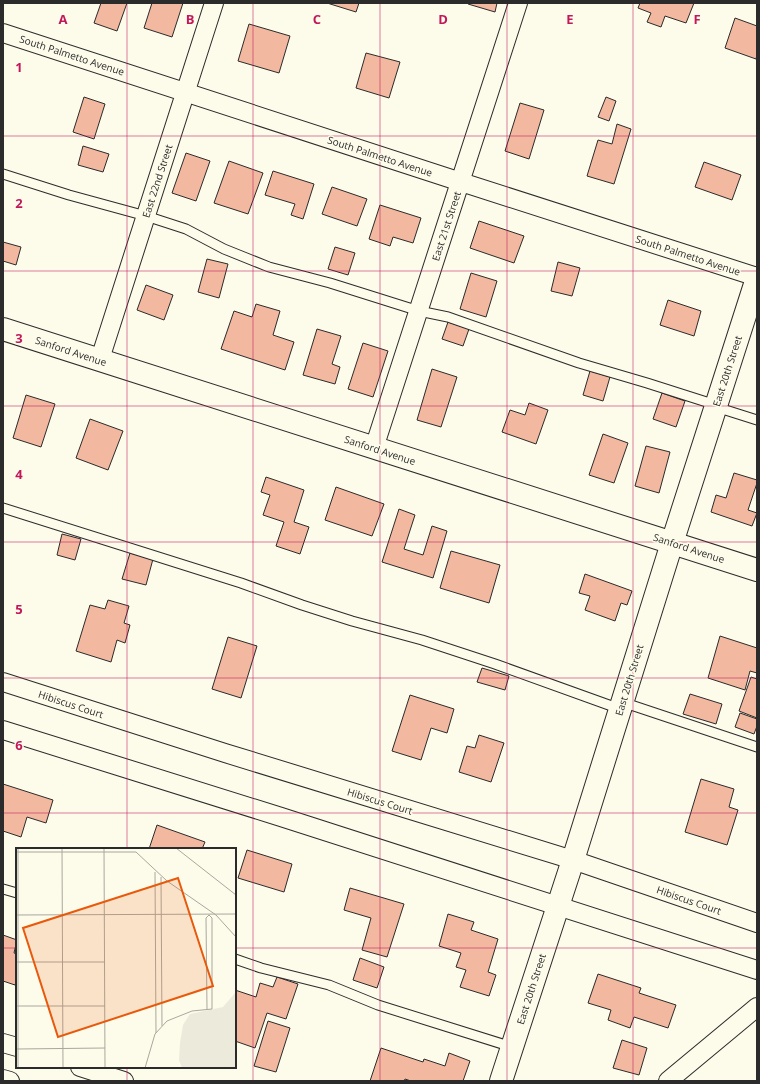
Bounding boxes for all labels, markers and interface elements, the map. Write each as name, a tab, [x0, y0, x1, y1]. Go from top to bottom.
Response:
text: A	[59, 10, 68, 28]
text: B	[186, 10, 195, 28]
text: C	[313, 10, 321, 28]
text: D	[438, 10, 448, 28]
text: E	[566, 10, 574, 28]
text: F	[693, 10, 701, 28]
street label: South Palmetto Avenue	[18, 31, 127, 79]
text: 1	[15, 58, 23, 76]
street label: South Palmetto Avenue	[326, 132, 435, 180]
street label: East 22nd Street	[139, 142, 176, 219]
street label: East 21st Street	[428, 189, 464, 263]
text: 2	[15, 194, 23, 212]
street label: South Palmetto Avenue	[634, 231, 743, 279]
text: 3	[15, 329, 23, 347]
street label: Sanford Avenue	[34, 333, 109, 369]
street label: East 20th Street	[709, 333, 745, 408]
street label: Sanford Avenue	[343, 432, 418, 468]
text: 4	[15, 465, 23, 483]
street label: Sanford Avenue	[652, 530, 727, 566]
text: 5	[15, 600, 23, 618]
street label: East 20th Street	[612, 642, 647, 717]
street label: Hibiscus Court	[37, 687, 106, 721]
text: 6	[15, 736, 23, 754]
street label: Hibiscus Court	[346, 784, 415, 818]
inset map	[16, 848, 236, 1068]
street label: Hibiscus Court	[655, 882, 724, 918]
street label: East 20th Street	[513, 951, 549, 1026]

